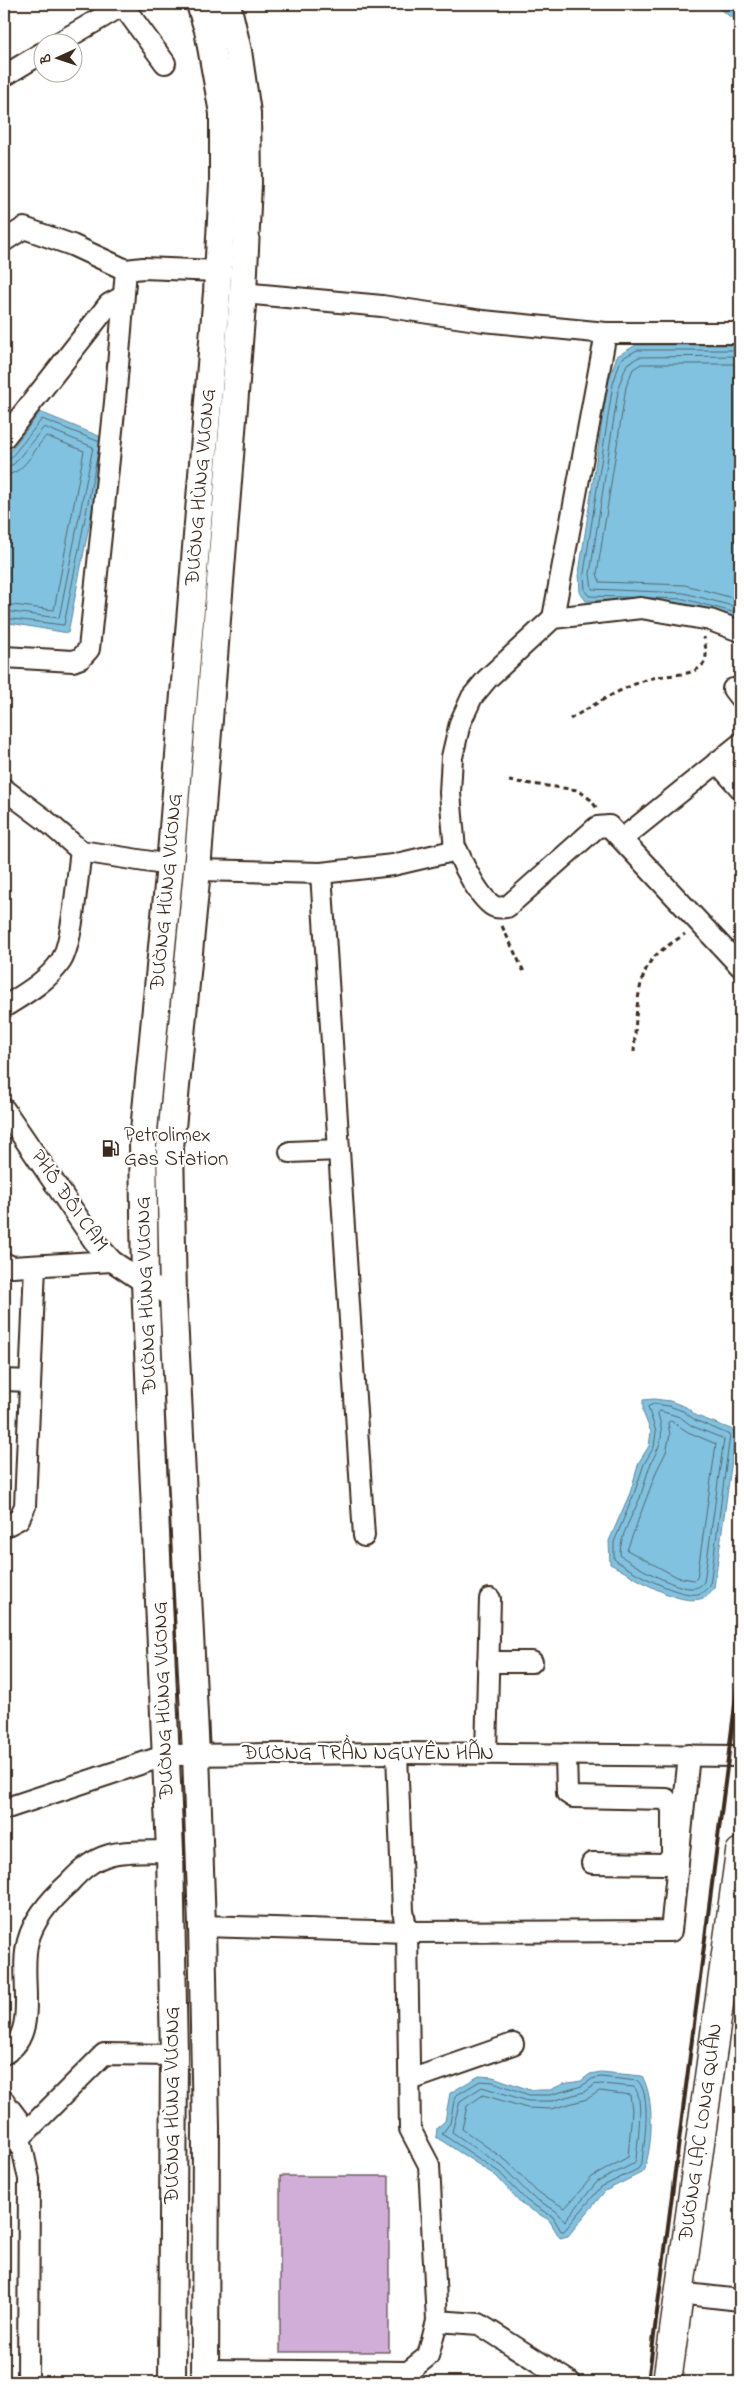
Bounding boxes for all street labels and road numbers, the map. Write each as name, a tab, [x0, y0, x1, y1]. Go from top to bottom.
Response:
street label: ĐƯỜNG HÙNG VƯƠNG	[178, 388, 224, 588]
street label: ĐƯỜNG HÙNG VƯƠNG	[143, 792, 191, 993]
street label: PHỐ ĐỒI CAM	[23, 1144, 115, 1258]
street label: ĐƯỜNG HÙNG VƯƠNG	[129, 1196, 165, 1395]
street label: ĐƯỜNG HÙNG VƯƠNG	[146, 1601, 182, 1800]
street label: ĐƯỜNG TRẦN NGUYÊN HÃN	[241, 1734, 494, 1769]
street label: ĐƯỜNG HÙNG VƯƠNG	[158, 2006, 188, 2205]
street label: ĐƯỜNG LẠC LONG QUÂN	[671, 2022, 731, 2244]

